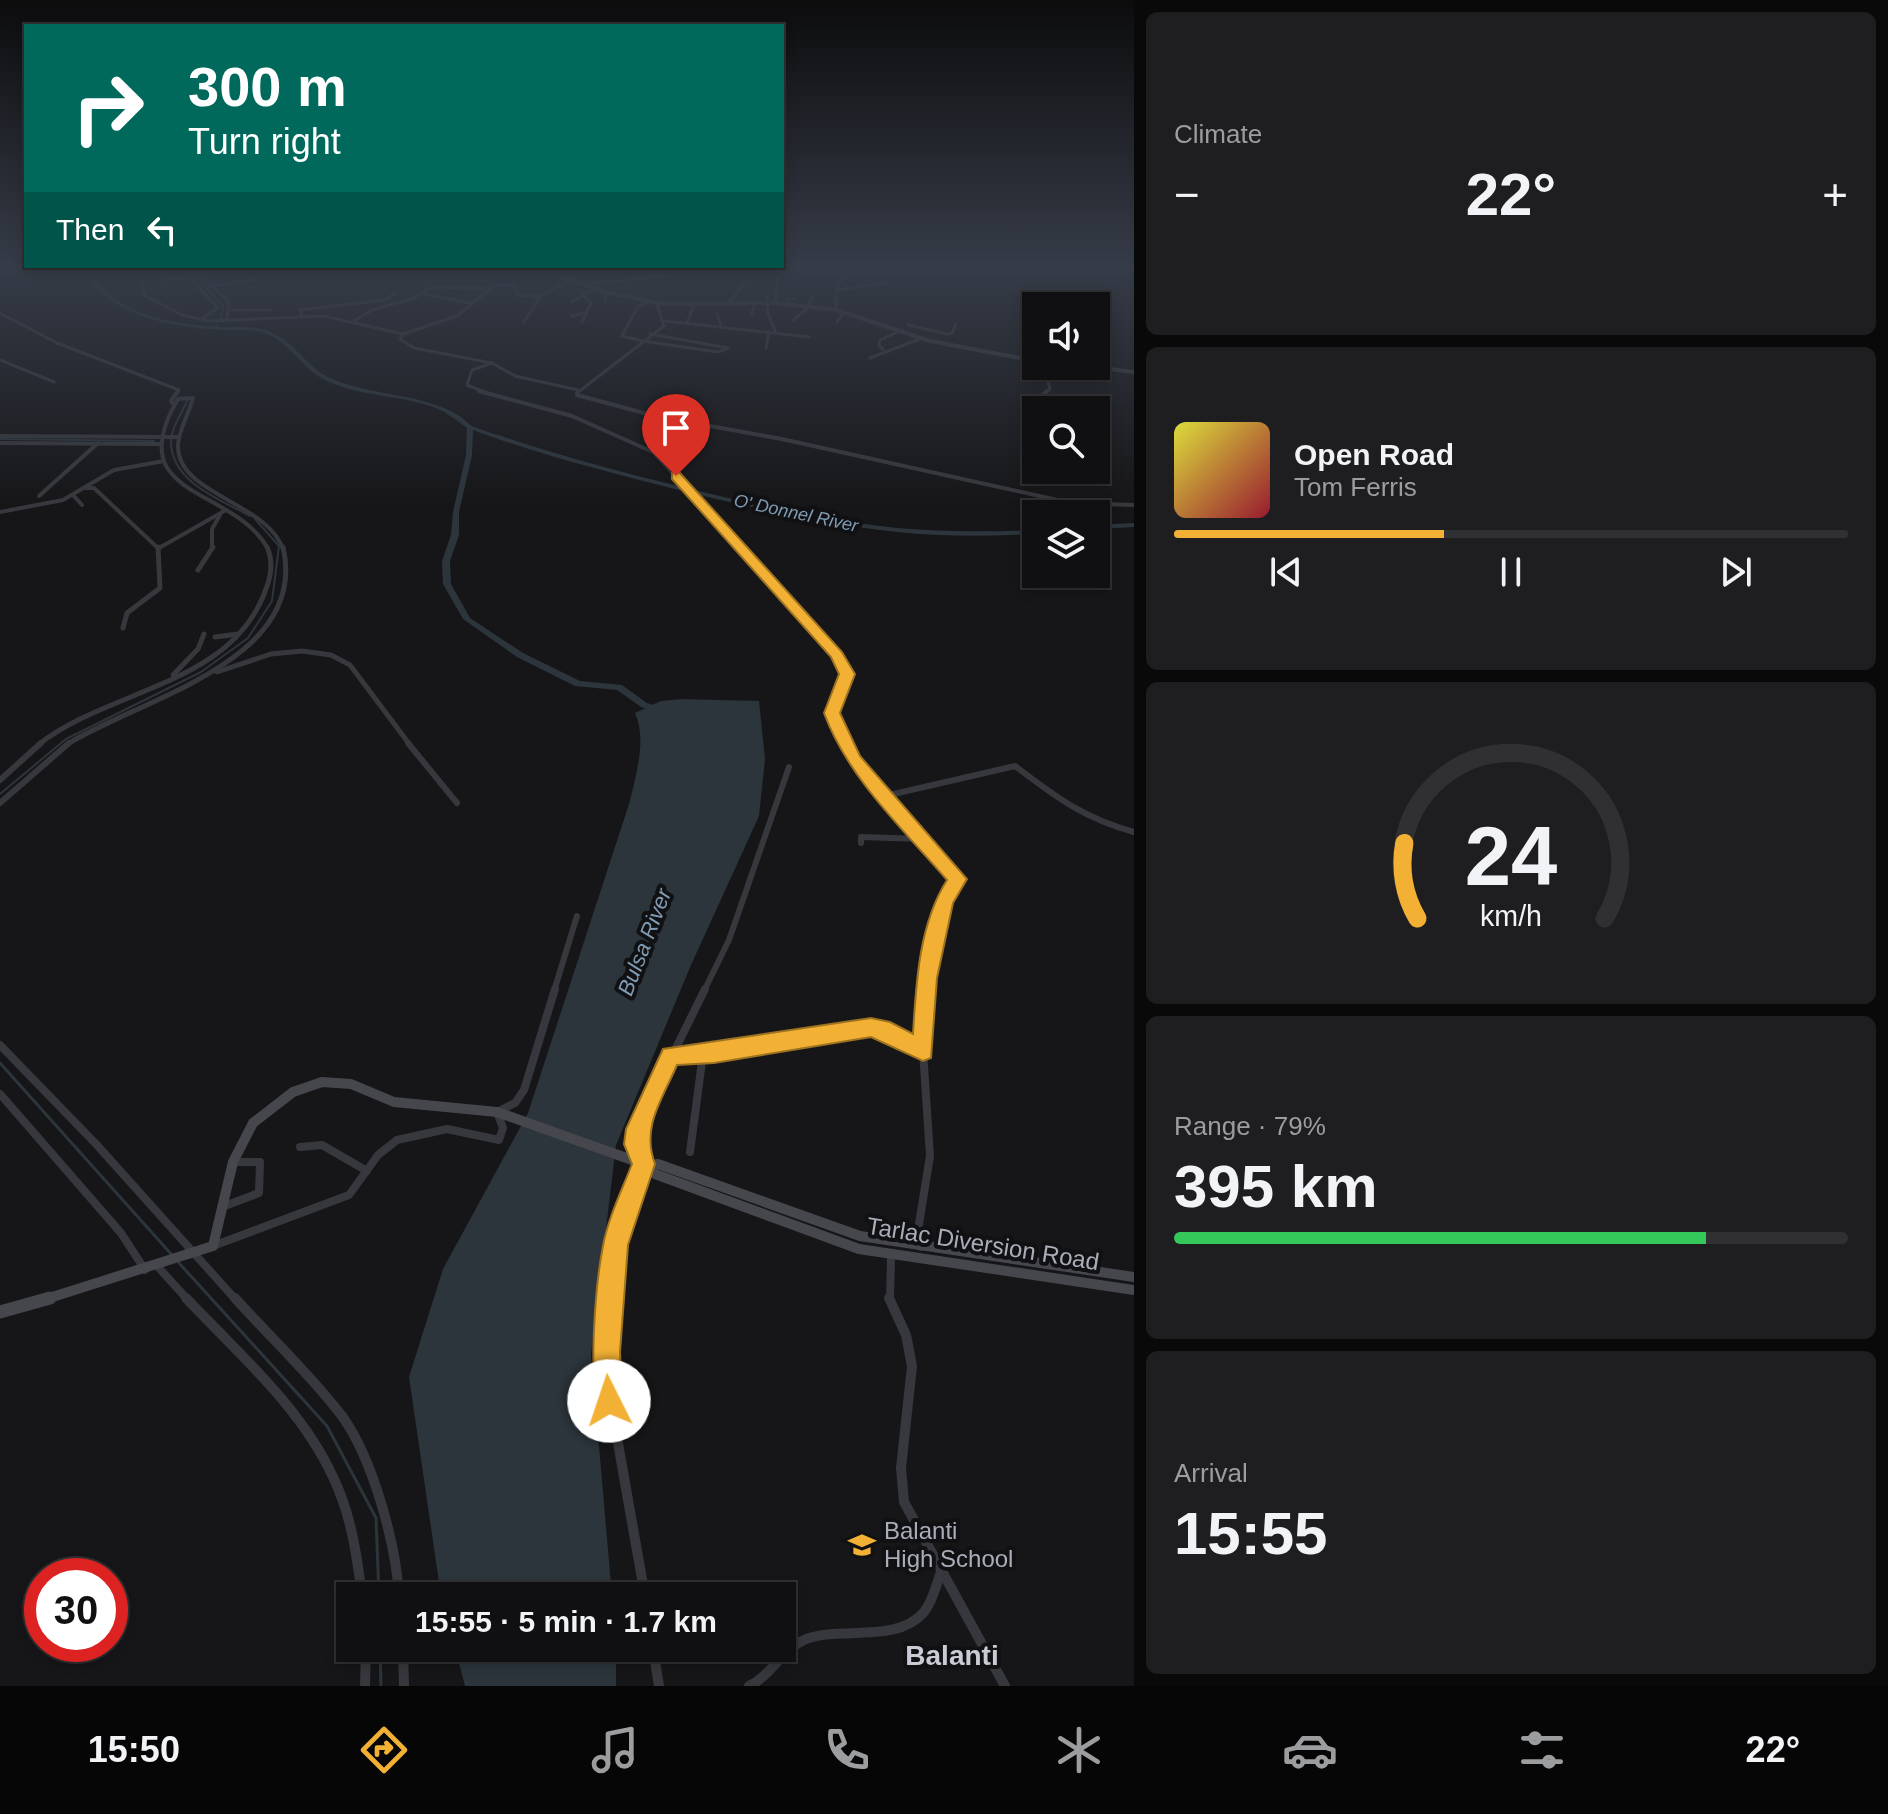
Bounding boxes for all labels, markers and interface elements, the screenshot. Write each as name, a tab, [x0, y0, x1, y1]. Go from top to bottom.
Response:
text: 300 m	[188, 55, 347, 118]
icon: right	[56, 56, 160, 160]
text: Climate	[1174, 119, 1262, 149]
text: Turn right	[188, 121, 341, 162]
text: 22°	[1466, 161, 1556, 228]
text: −	[1174, 170, 1200, 219]
text: +	[1822, 170, 1848, 219]
icon: left	[140, 208, 184, 252]
text: Then	[56, 213, 124, 246]
map controls	[1022, 292, 1110, 588]
button: sound	[1022, 292, 1110, 380]
pin	[642, 394, 710, 476]
button: search	[1022, 396, 1110, 484]
icon: arrive	[654, 406, 698, 450]
text: Open Road	[1294, 438, 1454, 471]
text: Tom Ferris	[1294, 472, 1417, 502]
water label: O' Donnel River	[732, 490, 861, 536]
button: layers	[1022, 500, 1110, 588]
icon: previous	[1264, 550, 1308, 594]
icon: pause	[1489, 550, 1533, 594]
icon: next	[1714, 550, 1758, 594]
text: 24	[1465, 810, 1557, 903]
water label: Bulsa River	[613, 884, 677, 999]
text: km/h	[1480, 900, 1542, 932]
text: Range · 79%	[1174, 1111, 1326, 1141]
text: 395 km	[1174, 1153, 1378, 1220]
street label: Tarlac Diversion Road	[865, 1212, 1101, 1275]
position arrow	[567, 1359, 651, 1443]
text: Arrival	[1174, 1458, 1248, 1488]
text: 15:55	[1174, 1500, 1327, 1567]
place label: Balanti High School	[884, 1517, 1013, 1572]
school or university icon: Balanti High School	[847, 1530, 877, 1560]
speed limit sign: 30	[24, 1558, 128, 1662]
text: 15:55 · 5 min · 1.7 km	[415, 1605, 717, 1638]
district label: Balanti	[905, 1640, 999, 1671]
icon: directions	[356, 1722, 412, 1778]
icon: music	[587, 1722, 643, 1778]
icon: phone	[819, 1722, 875, 1778]
icon: climate	[1051, 1722, 1107, 1778]
icon: car	[1282, 1722, 1338, 1778]
icon: filters	[1514, 1722, 1570, 1778]
text: 15:50	[88, 1729, 180, 1770]
text: 22°	[1746, 1729, 1800, 1770]

